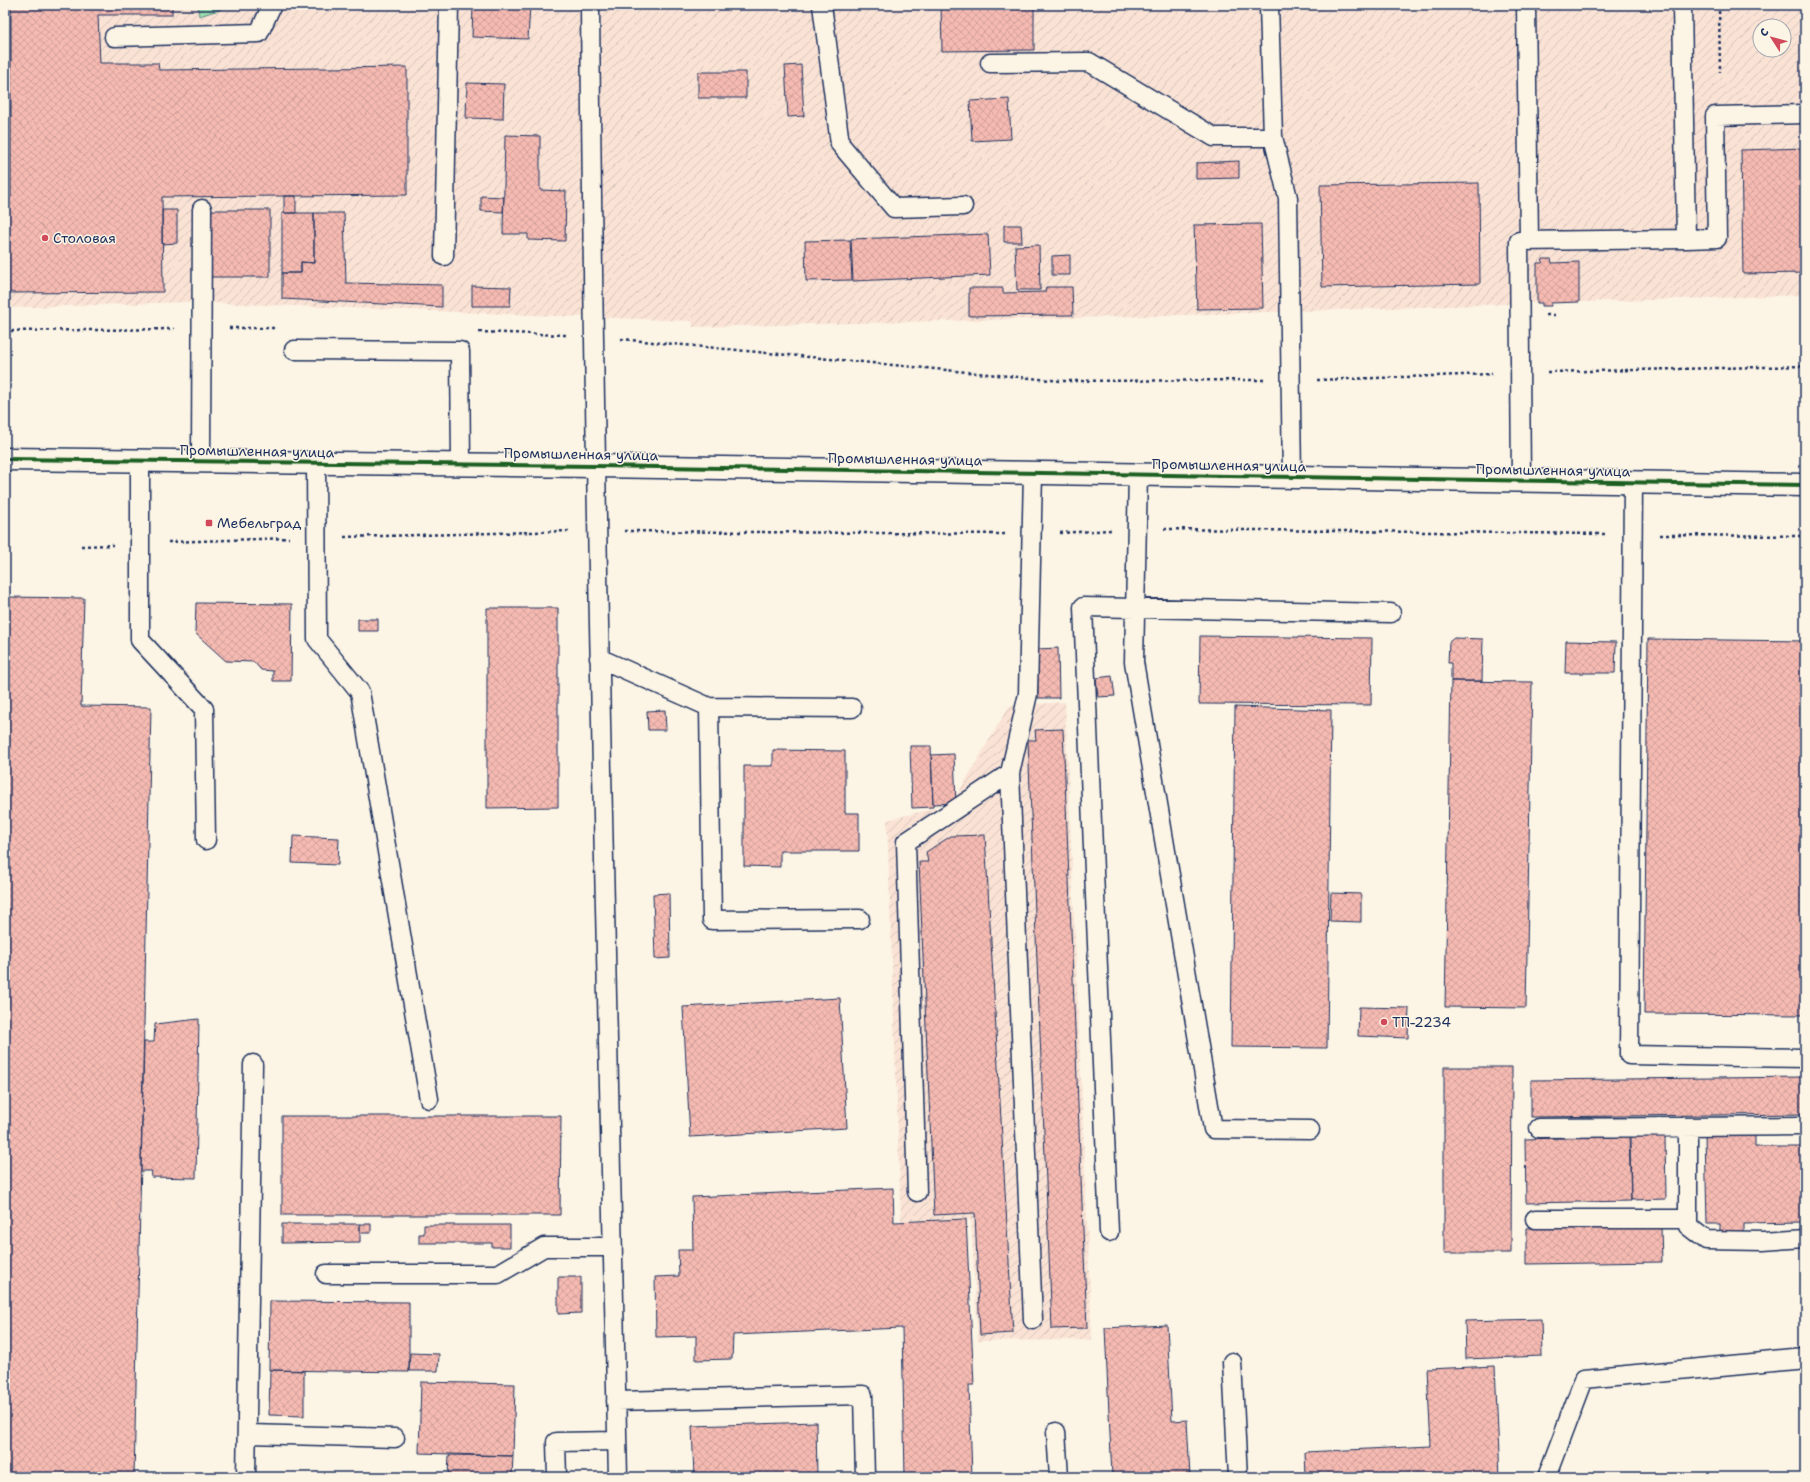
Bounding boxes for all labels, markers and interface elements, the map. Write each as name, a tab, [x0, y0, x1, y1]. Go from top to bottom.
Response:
north arrow	[1752, 18, 1792, 58]
text: С	[1756, 25, 1773, 40]
place label: Столовая	[53, 229, 116, 247]
marker: Столовая	[40, 233, 50, 243]
street label: Промышленная улица	[180, 441, 335, 461]
street label: Промышленная улица	[504, 444, 659, 464]
street label: Промышленная улица	[828, 449, 983, 469]
street label: Промышленная улица	[1152, 455, 1307, 475]
street label: Промышленная улица	[1476, 460, 1631, 480]
place label: Мебельград	[217, 514, 302, 532]
marker: Мебельград	[204, 518, 214, 528]
place label: ТП-2234	[1392, 1013, 1451, 1031]
marker: ТП-2234	[1379, 1017, 1389, 1027]

